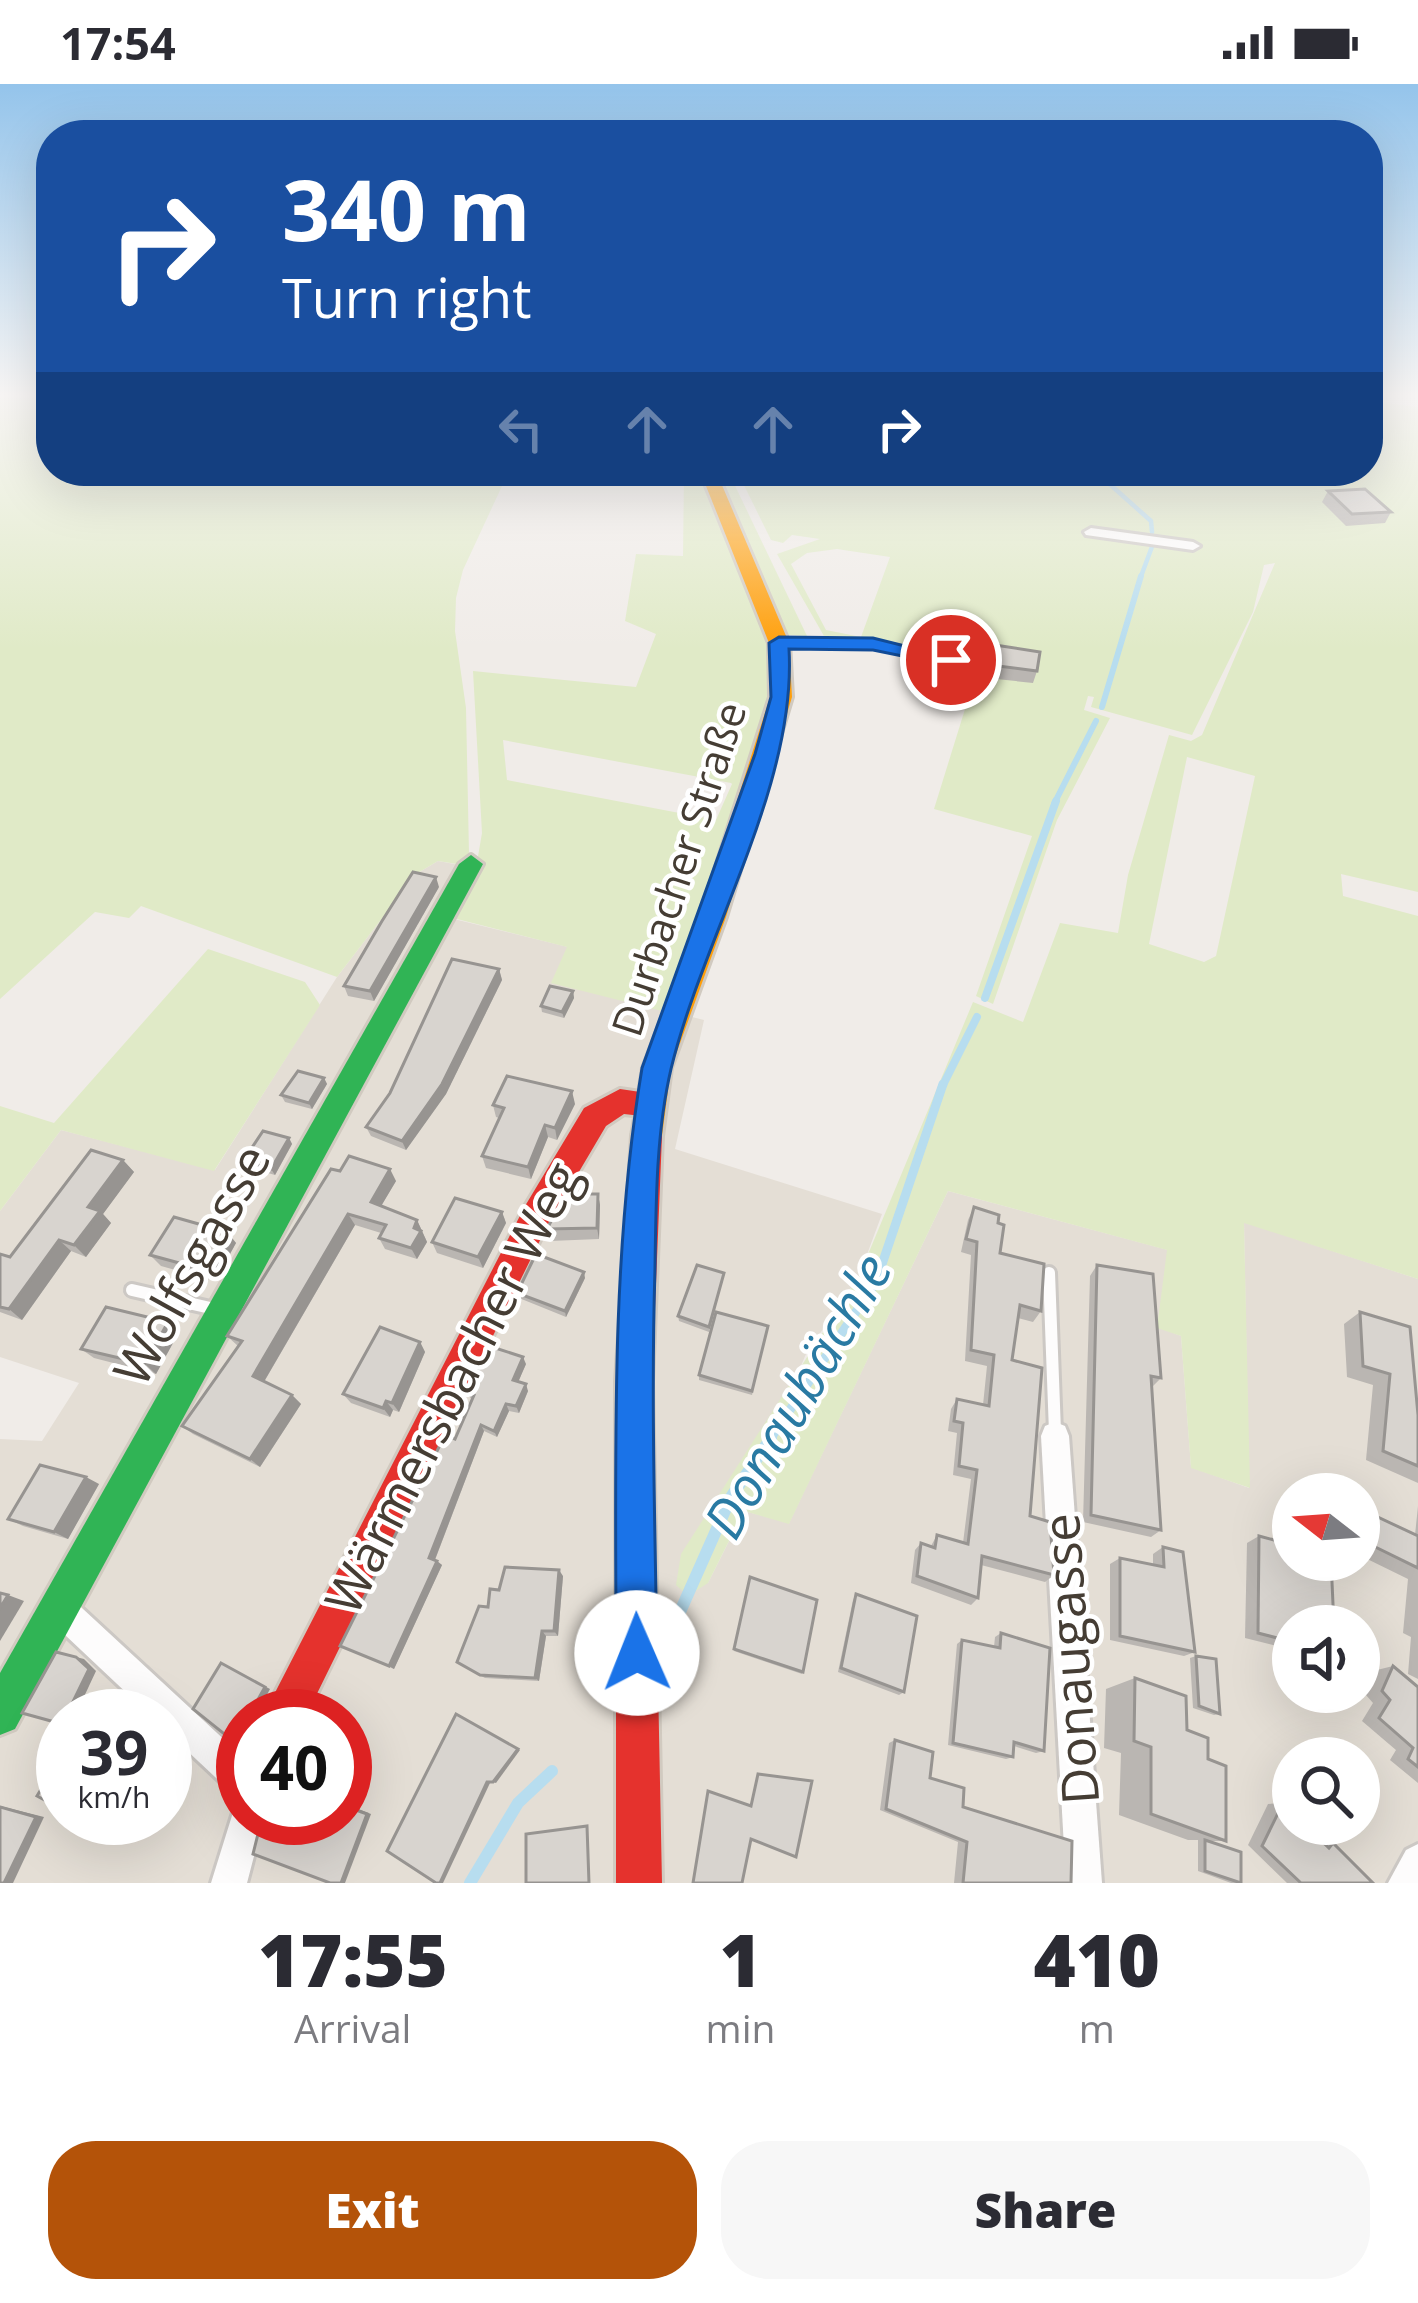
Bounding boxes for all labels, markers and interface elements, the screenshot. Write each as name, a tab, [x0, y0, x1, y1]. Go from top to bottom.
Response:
text: 17:54	[60, 12, 176, 73]
text: 340 m	[282, 151, 530, 266]
icon: right	[84, 168, 240, 324]
text: Turn right	[282, 260, 531, 334]
icon: left	[488, 396, 554, 462]
icon: ahead	[614, 396, 680, 462]
icon: ahead	[740, 396, 806, 462]
icon: right	[866, 396, 932, 462]
pin	[900, 609, 1002, 711]
icon: arrive	[918, 627, 984, 693]
street label: Durbacher Straße	[597, 694, 758, 1043]
street label: Wolfsgasse	[95, 1131, 285, 1397]
street label: Wärmersbacher Weg	[307, 1149, 596, 1625]
water label: Donaubächle	[685, 1239, 908, 1551]
north arrow	[1272, 1473, 1380, 1581]
map controls	[1272, 1473, 1380, 1845]
street label: Donaugasse	[1024, 1511, 1114, 1807]
position arrow	[574, 1590, 700, 1716]
button: sound	[1272, 1605, 1380, 1713]
speed limit sign: 40	[216, 1689, 372, 1845]
text: 39	[80, 1711, 148, 1793]
button: search	[1272, 1737, 1380, 1845]
text: km/h	[78, 1776, 150, 1817]
text: 17:55	[258, 1910, 448, 2008]
text: 1	[719, 1910, 762, 2008]
text: 410	[1033, 1910, 1160, 2008]
text: Arrival	[294, 2001, 411, 2054]
text: min	[706, 2001, 775, 2054]
text: m	[1079, 2001, 1115, 2054]
button: Exit	[48, 2141, 697, 2279]
button: Share	[721, 2141, 1370, 2279]

